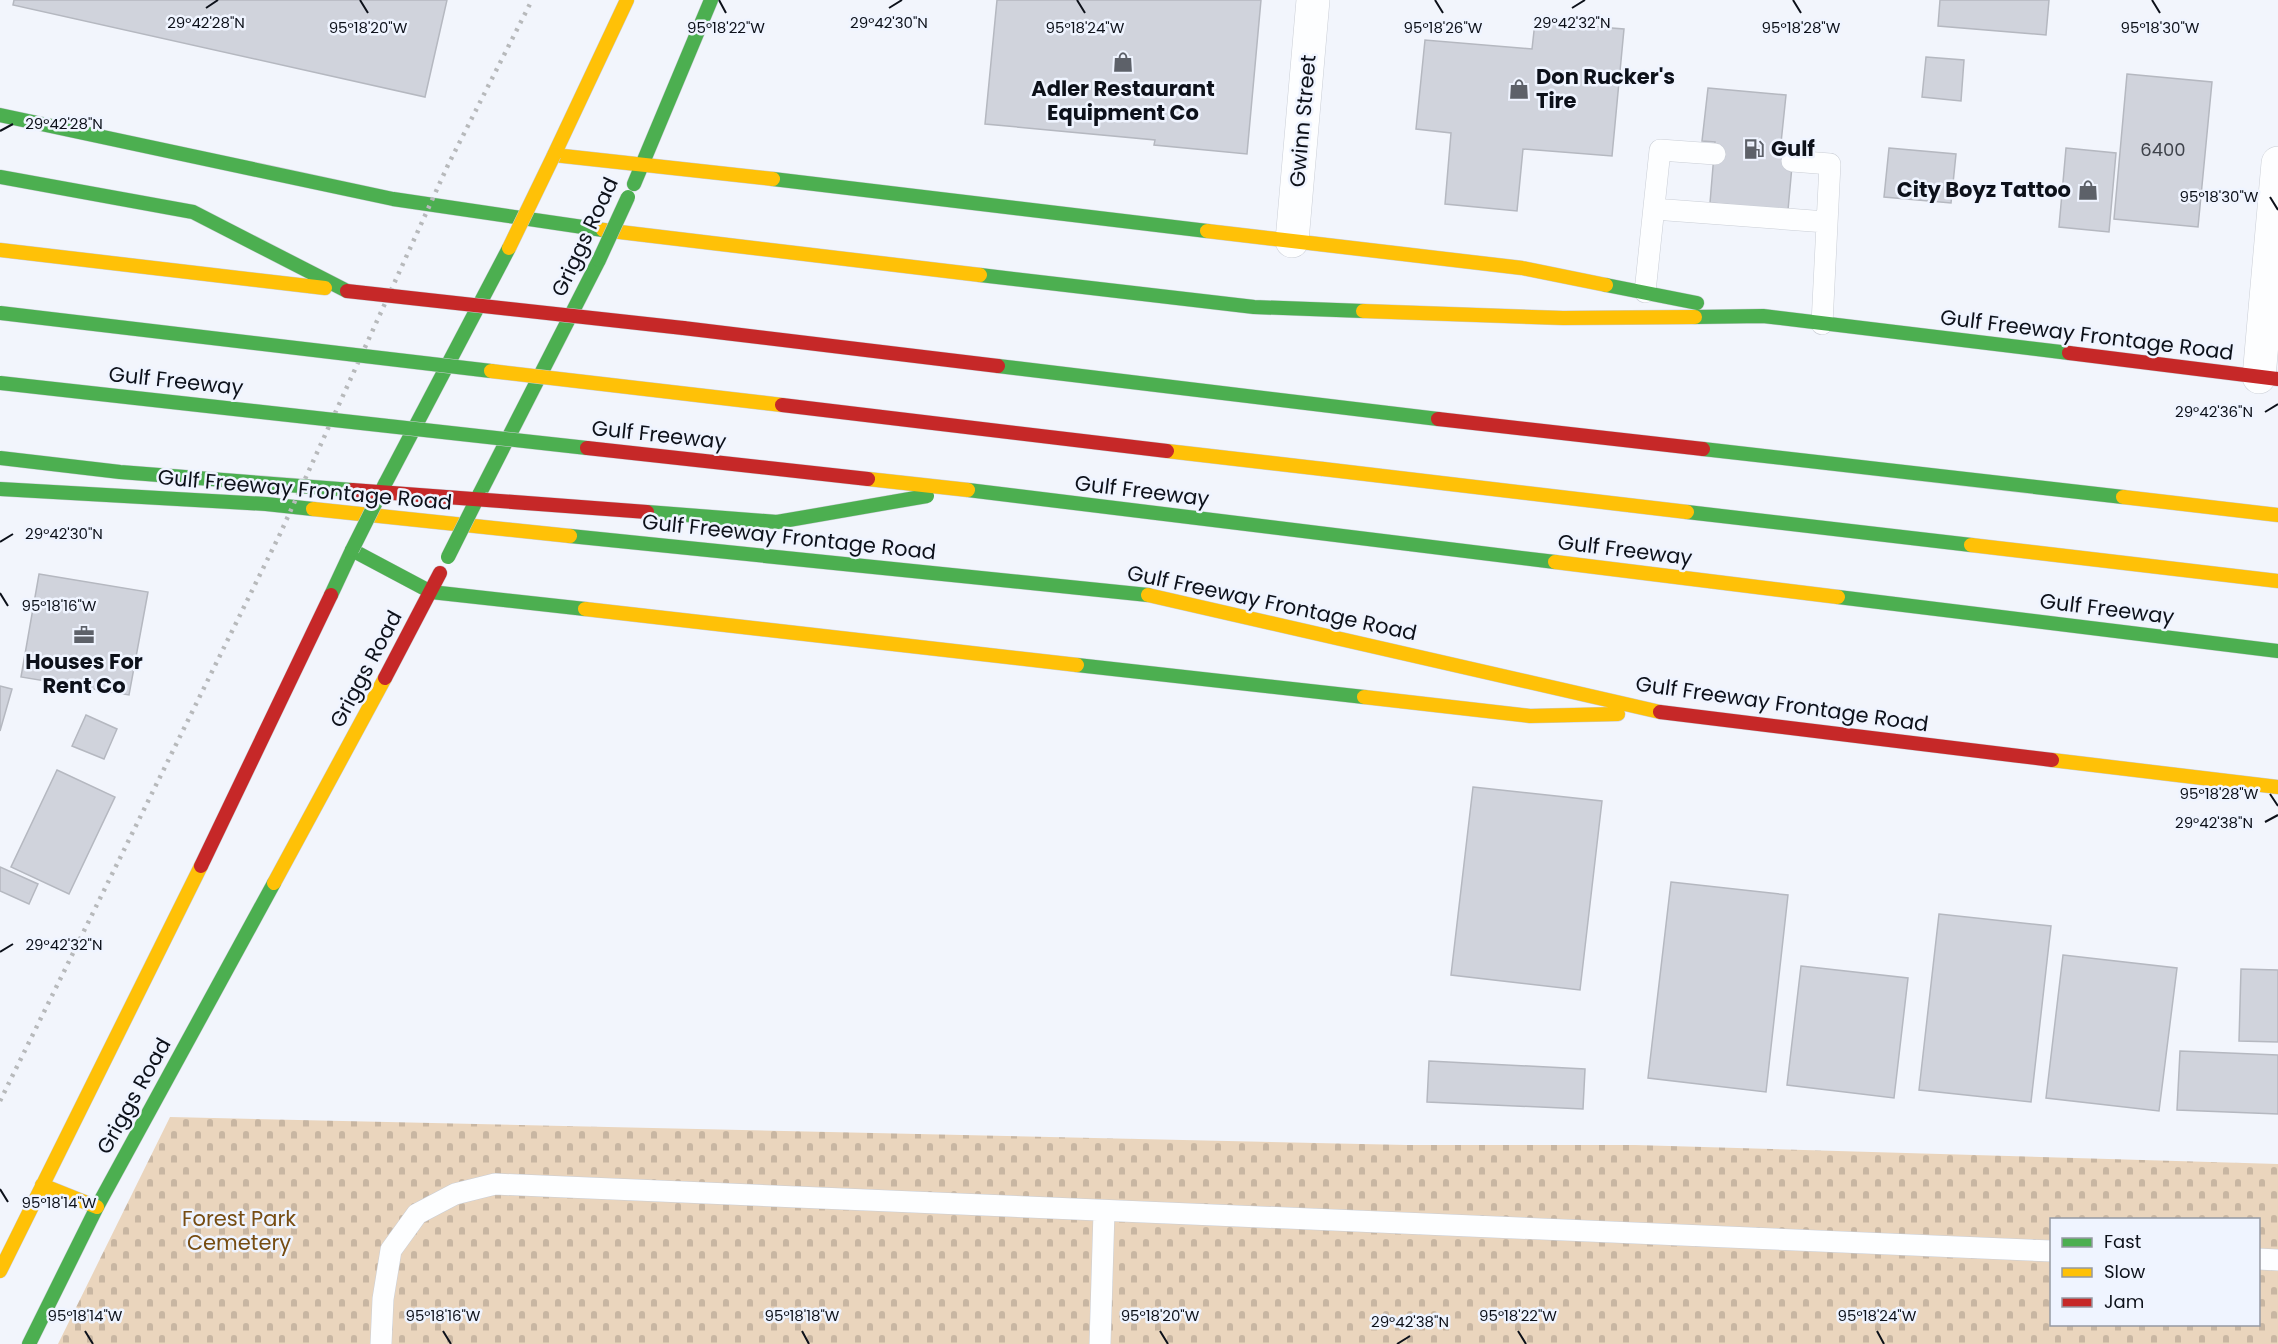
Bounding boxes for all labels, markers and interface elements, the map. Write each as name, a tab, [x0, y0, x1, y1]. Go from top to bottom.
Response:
text: 29°42'28"N	[167, 12, 245, 33]
text: 29°42'30"N	[850, 12, 928, 33]
text: 29°42'32"N	[1533, 12, 1611, 33]
text: 95°18'20"W	[329, 17, 408, 38]
text: 95°18'22"W	[687, 17, 765, 38]
text: 95°18'24"W	[1046, 17, 1125, 38]
text: 95°18'26"W	[1404, 17, 1483, 38]
text: 95°18'28"W	[1762, 17, 1841, 38]
text: 95°18'30"W	[2121, 17, 2200, 38]
shop icon: Adler Restaurant Equipment Co	[1111, 50, 1135, 74]
street label: Gwinn Street	[1282, 54, 1323, 188]
place label: Don Rucker's Tire	[1536, 62, 1675, 115]
place label: Adler Restaurant Equipment Co	[1031, 74, 1215, 127]
shop icon: Don Rucker's Tire	[1507, 77, 1531, 101]
text: 29°42'28"N	[25, 113, 103, 134]
place label: Gulf	[1771, 134, 1815, 163]
fuel station icon: Gulf	[1742, 137, 1766, 161]
house number: 6400	[2140, 137, 2186, 162]
street label: Griggs Road	[544, 172, 625, 301]
place label: City Boyz Tattoo	[1897, 175, 2071, 204]
shop icon: City Boyz Tattoo	[2076, 178, 2100, 202]
text: 95°18'30"W	[2180, 186, 2259, 207]
street label: Gulf Freeway Frontage Road	[1939, 302, 2235, 367]
street label: Gulf Freeway	[107, 359, 245, 402]
text: 29°42'36"N	[2175, 401, 2253, 422]
street label: Gulf Freeway	[590, 413, 728, 456]
street label: Gulf Freeway Frontage Road	[157, 462, 453, 517]
street label: Gulf Freeway	[1073, 468, 1211, 513]
street label: Gulf Freeway Frontage Road	[641, 507, 937, 566]
text: 29°42'30"N	[25, 523, 103, 544]
street label: Gulf Freeway	[1556, 527, 1694, 572]
street label: Gulf Freeway Frontage Road	[1125, 558, 1420, 647]
street label: Gulf Freeway	[2038, 586, 2176, 631]
text: 95°18'16"W	[21, 595, 97, 616]
street label: Griggs Road	[322, 605, 409, 732]
office icon: Houses For Rent Co	[72, 623, 96, 647]
place label: Houses For Rent Co	[25, 647, 143, 700]
street label: Gulf Freeway Frontage Road	[1634, 669, 1930, 738]
text: 95°18'28"W	[2180, 783, 2259, 804]
text: 29°42'38"N	[2175, 812, 2253, 833]
text: 29°42'32"N	[25, 934, 103, 955]
street label: Griggs Road	[90, 1032, 177, 1159]
text: 95°18'14"W	[22, 1192, 97, 1213]
park label: Forest Park Cemetery	[182, 1204, 296, 1257]
legend	[2050, 1218, 2260, 1326]
text: Fast	[2104, 1229, 2141, 1254]
text: Slow	[2104, 1259, 2146, 1284]
text: Jam	[2104, 1289, 2144, 1314]
text: 95°18'14"W	[48, 1305, 123, 1326]
text: 95°18'16"W	[405, 1305, 481, 1326]
text: 95°18'18"W	[765, 1305, 840, 1326]
text: 95°18'20"W	[1121, 1305, 1200, 1326]
text: 95°18'22"W	[1479, 1305, 1557, 1326]
text: 95°18'24"W	[1838, 1305, 1917, 1326]
text: 29°42'38"N	[1371, 1311, 1449, 1332]

